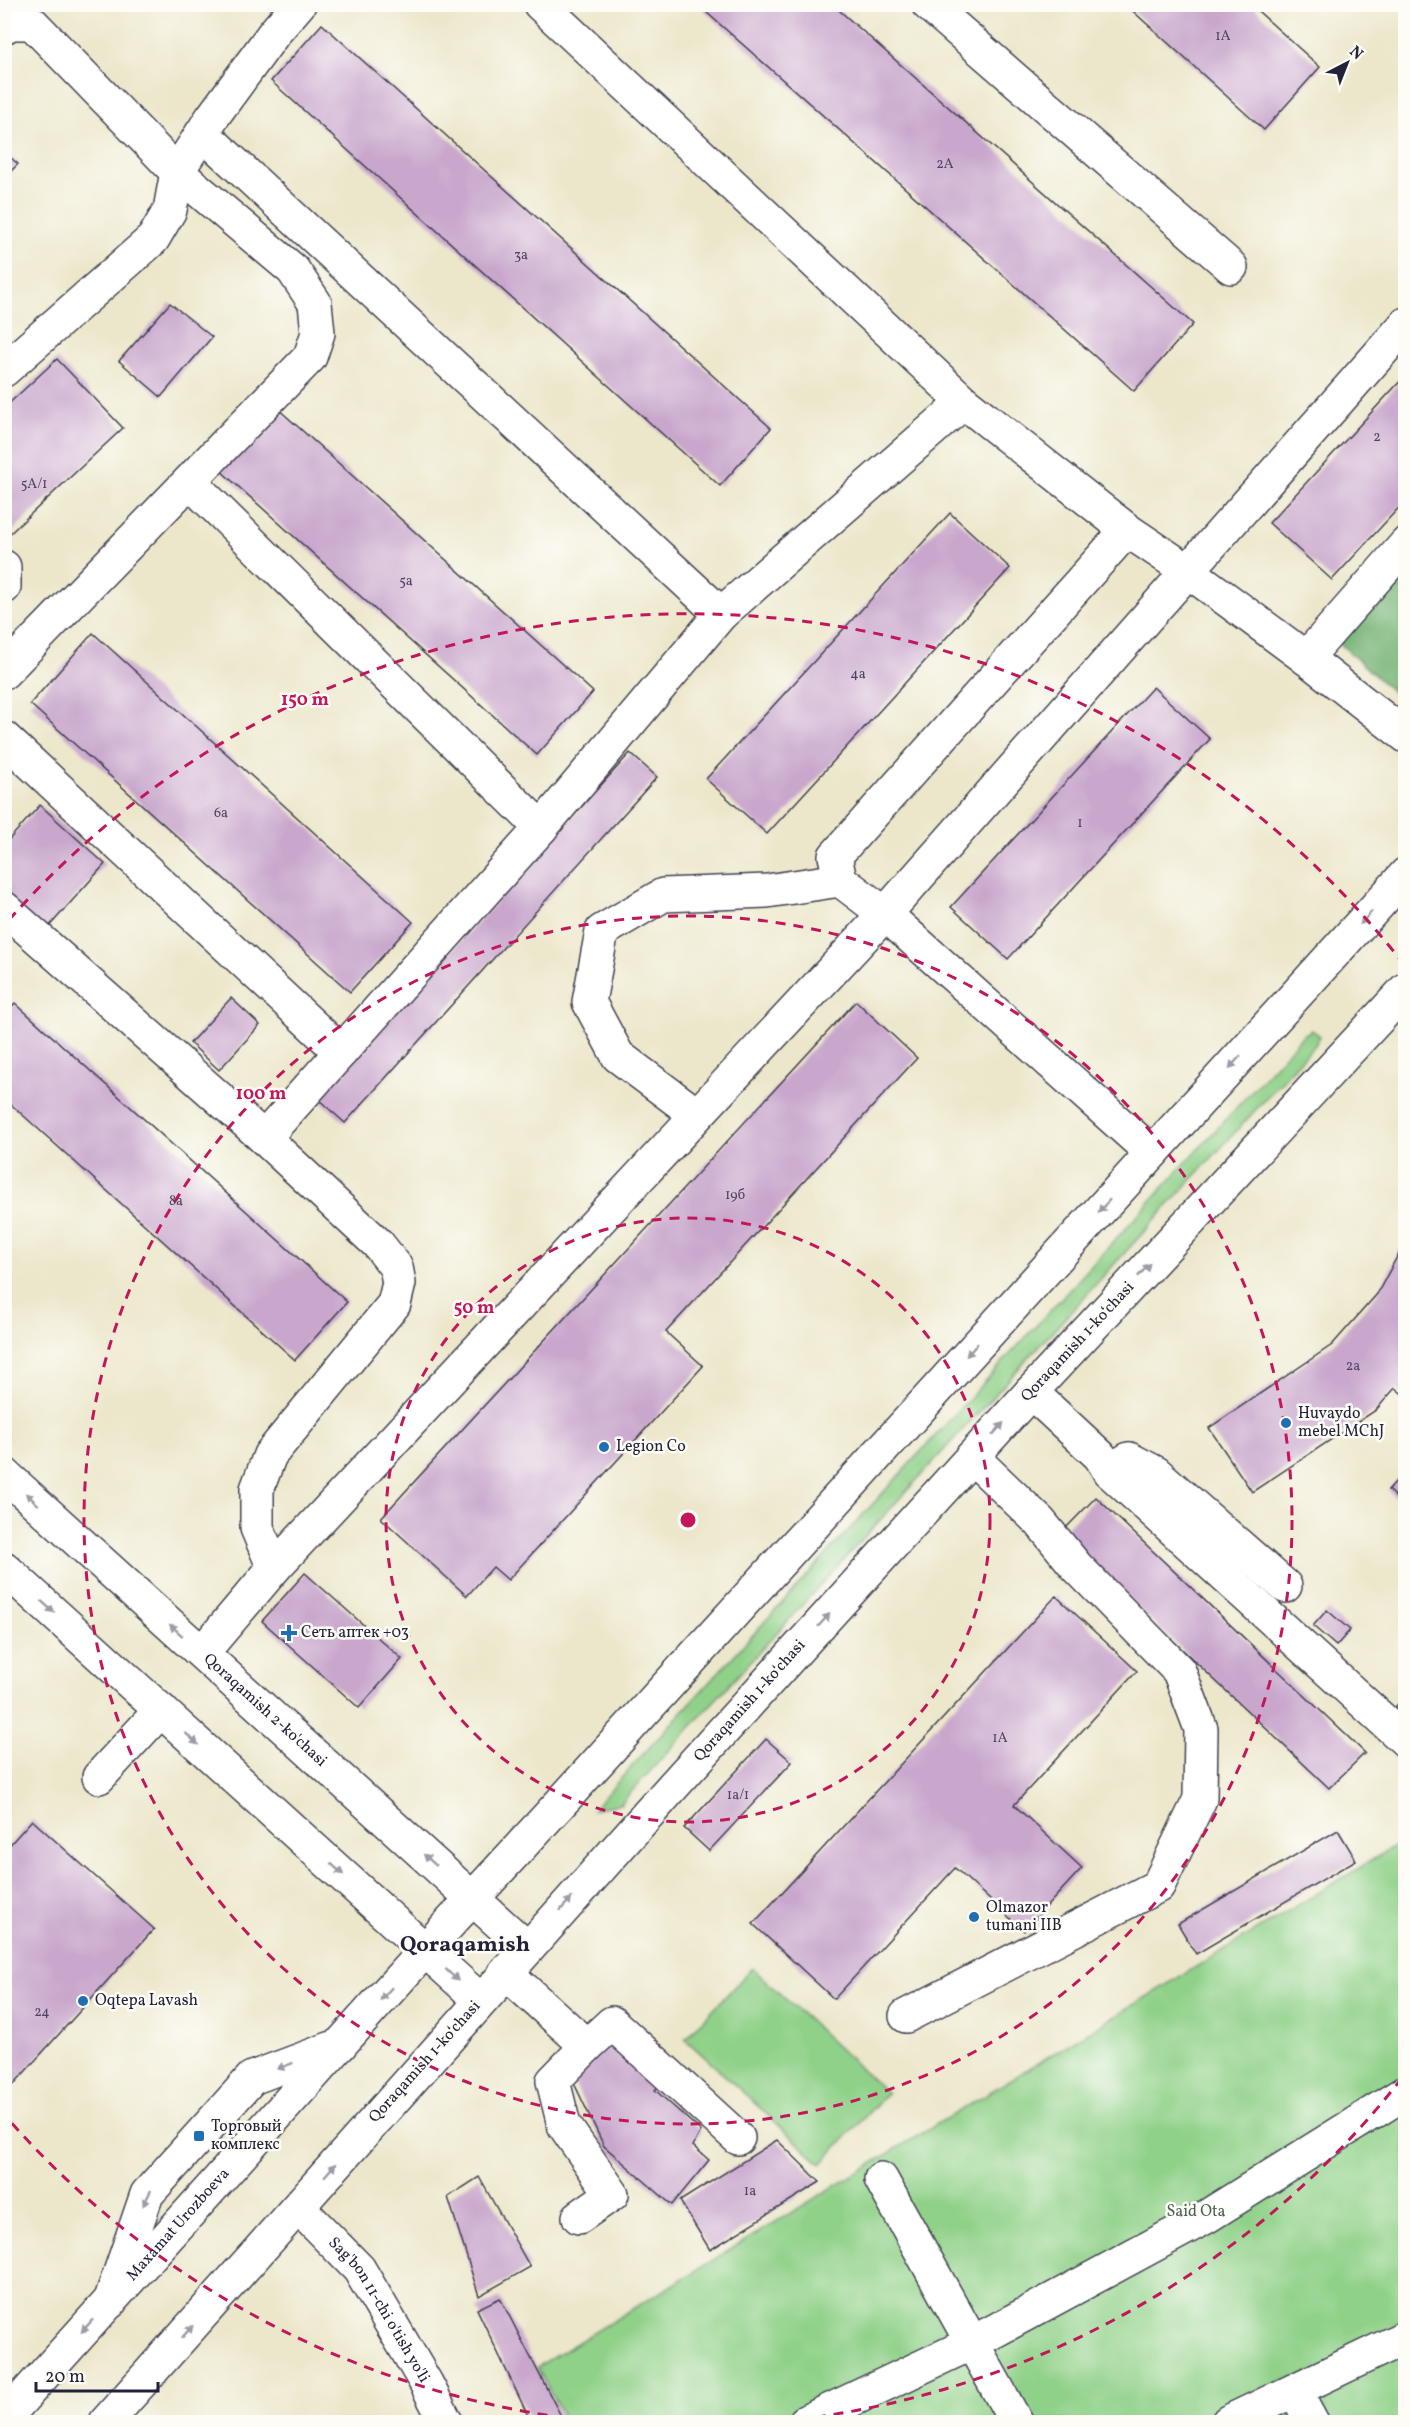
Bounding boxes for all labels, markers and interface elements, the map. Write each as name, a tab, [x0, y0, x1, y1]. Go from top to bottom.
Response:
house number: 1А	[1215, 27, 1231, 46]
north arrow	[1317, 33, 1377, 93]
text: N	[1344, 41, 1368, 66]
house number: 2А	[936, 155, 954, 174]
house number: 3а	[514, 246, 528, 265]
house number: 2	[1373, 428, 1381, 447]
house number: 5A/1	[21, 475, 47, 494]
house number: 5а	[399, 572, 413, 591]
house number: 4а	[850, 665, 866, 684]
text: 150 m	[281, 688, 329, 713]
house number: 6а	[214, 804, 228, 823]
house number: 1	[1077, 814, 1083, 833]
one-way arrow	[1359, 910, 1373, 925]
one-way arrow	[1229, 1054, 1242, 1069]
text: 100 m	[236, 1082, 286, 1107]
house number: 19б	[725, 1186, 745, 1205]
house number: 8а	[169, 1192, 183, 1211]
one-way arrow	[1098, 1198, 1111, 1213]
one-way arrow	[1137, 1263, 1151, 1278]
street label: Qoraqamish 1-koʻchasi	[1016, 1277, 1140, 1407]
text: 50 m	[454, 1296, 494, 1321]
one-way arrow	[966, 1342, 979, 1357]
house number: 2а	[1346, 1357, 1360, 1376]
place label: Huvaydo mebel MChJ	[1298, 1403, 1384, 1443]
marker: Huvaydo mebel MChJ	[1279, 1416, 1293, 1430]
one-way arrow	[991, 1422, 1004, 1437]
place label: Legion Co	[616, 1436, 686, 1458]
marker: Legion Co	[597, 1440, 611, 1454]
one-way arrow	[25, 1493, 40, 1506]
centre of rings	[678, 1510, 698, 1530]
one-way arrow	[40, 1600, 55, 1613]
one-way arrow	[817, 1613, 830, 1628]
place label: Сеть аптек +03	[301, 1622, 409, 1644]
one-way arrow	[169, 1623, 184, 1637]
marker: Сеть аптек +03	[282, 1626, 296, 1640]
street label: Qoraqamish 1-koʻchasi	[689, 1635, 811, 1767]
street label: Qoraqamish 2-ko'chasi	[198, 1649, 332, 1772]
house number: 1A	[992, 1729, 1008, 1748]
one-way arrow	[184, 1732, 199, 1745]
house number: 1а/1	[727, 1786, 749, 1805]
one-way arrow	[423, 1854, 438, 1867]
one-way arrow	[329, 1862, 343, 1876]
one-way arrow	[559, 1897, 572, 1912]
place label: Olmazor tumani IIB	[986, 1897, 1062, 1937]
marker: Olmazor tumani IIB	[967, 1910, 981, 1924]
district label: Qoraqamish	[400, 1930, 530, 1961]
one-way arrow	[445, 1968, 460, 1982]
one-way arrow	[379, 1986, 393, 2001]
place label: Oqtepa Lavash	[95, 1990, 198, 2012]
marker: Oqtepa Lavash	[76, 1994, 90, 2008]
street label: Qoraqamish 1-koʻchasi	[364, 1996, 486, 2128]
house number: 24	[34, 2003, 50, 2022]
one-way arrow	[276, 2061, 294, 2071]
place label: Торговый комплекс	[211, 2116, 282, 2156]
marker: Торговый комплекс	[192, 2129, 206, 2143]
street label: Maxamat Urozboeva	[122, 2163, 235, 2286]
one-way arrow	[323, 2163, 336, 2178]
house number: 1a	[744, 2182, 756, 2201]
one-way arrow	[142, 2189, 152, 2206]
park label: Said Ota	[1166, 2201, 1226, 2223]
street label: Sag'bon 11-chi o'tish yo'li	[323, 2233, 435, 2387]
one-way arrow	[81, 2318, 94, 2333]
one-way arrow	[180, 2324, 194, 2339]
scale bar	[36, 2355, 158, 2393]
text: 20 m	[45, 2365, 85, 2390]

